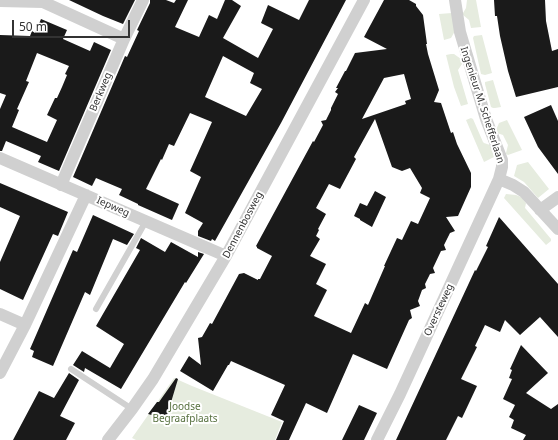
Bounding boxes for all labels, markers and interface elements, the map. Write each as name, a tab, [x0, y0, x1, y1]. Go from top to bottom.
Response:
scale bar	[14, 12, 132, 38]
text: 50 m	[19, 18, 47, 35]
street label: Ingenieur M. Schefferlaan	[457, 45, 507, 165]
street label: Berkweg	[87, 71, 115, 113]
street label: Dennenbosweg	[220, 190, 266, 260]
street label: Iepweg	[95, 194, 131, 220]
street label: Oversteweg	[422, 282, 456, 338]
park label: Joodse Begraafplaats	[152, 401, 218, 424]

